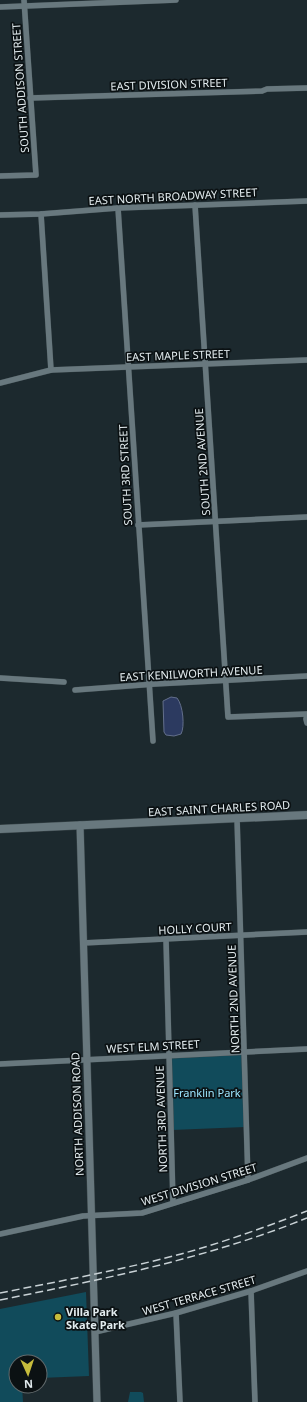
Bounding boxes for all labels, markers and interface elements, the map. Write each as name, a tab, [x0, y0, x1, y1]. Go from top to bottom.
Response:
street label: SOUTH ADDISON STREET	[8, 23, 32, 153]
street label: EAST DIVISION STREET	[110, 74, 228, 94]
street label: EAST NORTH BROADWAY STREET	[88, 184, 258, 208]
street label: EAST MAPLE STREET	[126, 346, 230, 364]
street label: SOUTH 2ND AVENUE	[191, 408, 213, 516]
street label: SOUTH 3RD STREET	[115, 424, 135, 526]
street label: EAST KENILWORTH AVENUE	[119, 662, 263, 684]
street label: EAST SAINT CHARLES ROAD	[148, 797, 290, 819]
street label: HOLLY COURT	[158, 919, 232, 937]
street label: NORTH 2ND AVENUE	[224, 945, 242, 1053]
street label: WEST ELM STREET	[106, 1036, 200, 1056]
street label: NORTH ADDISON ROAD	[67, 1052, 87, 1176]
street label: NORTH 3RD AVENUE	[152, 1065, 170, 1173]
park label: Franklin Park	[173, 1085, 241, 1100]
street label: WEST DIVISION STREET	[139, 1159, 259, 1209]
street label: WEST TERRACE STREET	[141, 1272, 257, 1318]
place label: Villa Park Skate Park	[66, 1304, 125, 1332]
marker: Villa Park Skate Park	[53, 1312, 63, 1322]
north arrow	[8, 1354, 48, 1394]
text: N	[24, 1377, 33, 1392]

